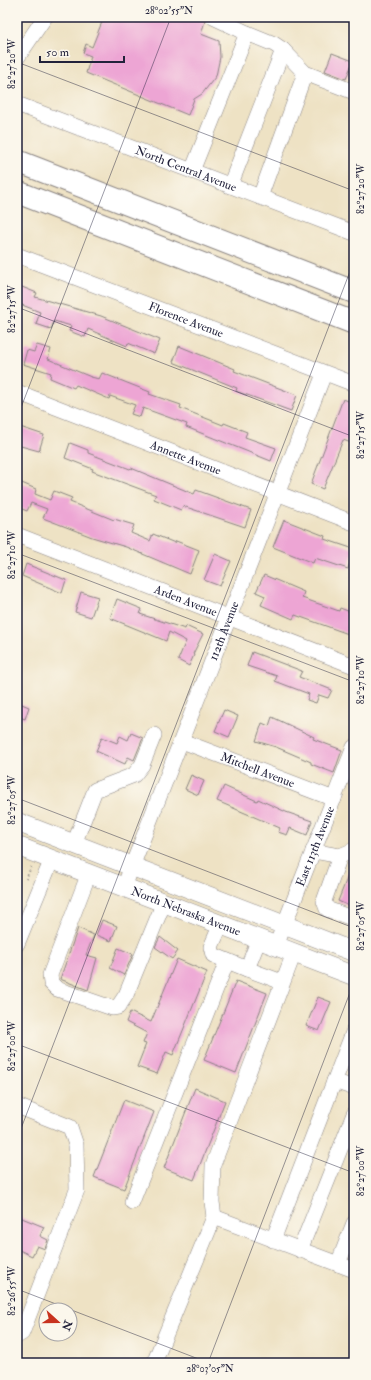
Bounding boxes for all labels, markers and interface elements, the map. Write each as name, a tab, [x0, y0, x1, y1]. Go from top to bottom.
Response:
text: 28°02'55"N	[145, 5, 193, 17]
text: 82°27'20"W	[6, 38, 18, 89]
scale bar	[40, 38, 124, 64]
text: 50 m	[46, 45, 70, 60]
street label: North Central Avenue	[133, 143, 239, 195]
text: 82°27'20"W	[355, 163, 367, 214]
text: 82°27'15"W	[6, 284, 18, 333]
street label: Florence Avenue	[146, 299, 226, 341]
text: 82°27'15"W	[355, 410, 367, 459]
street label: Annette Avenue	[147, 437, 223, 478]
text: 82°27'10"W	[6, 530, 18, 579]
street label: Arden Avenue	[151, 581, 219, 620]
street label: 112th Avenue	[206, 599, 242, 662]
text: 82°27'10"W	[355, 655, 367, 704]
street label: Mitchell Avenue	[218, 749, 297, 791]
text: 82°27'05"W	[6, 774, 18, 825]
street label: East 113th Avenue	[293, 804, 338, 889]
street label: North Nebraska Avenue	[129, 883, 243, 939]
text: 82°27'05"W	[355, 900, 367, 951]
text: 82°27'00"W	[6, 1020, 18, 1071]
text: 82°27'00"W	[355, 1145, 367, 1196]
text: 82°26'55"W	[6, 1266, 18, 1316]
north arrow	[38, 1302, 78, 1342]
text: N	[59, 1318, 75, 1333]
text: 28°03'05"N	[186, 1363, 234, 1375]

